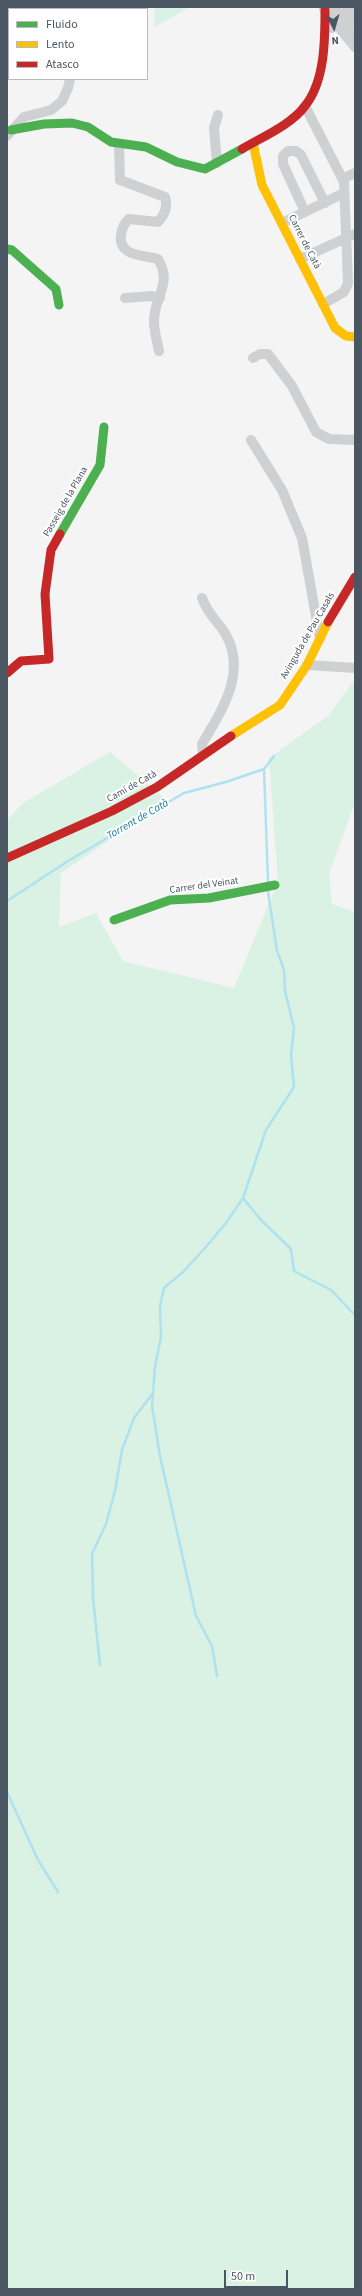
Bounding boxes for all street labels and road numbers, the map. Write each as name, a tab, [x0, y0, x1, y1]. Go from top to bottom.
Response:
street label: Carrer de Catà	[285, 213, 323, 271]
street label: Passeig de la Plana	[41, 465, 91, 539]
street label: Avinguda de Pau Casals	[278, 591, 338, 681]
street label: Camí de Catà	[105, 768, 159, 806]
street label: Carrer del Veinat	[169, 875, 239, 897]

